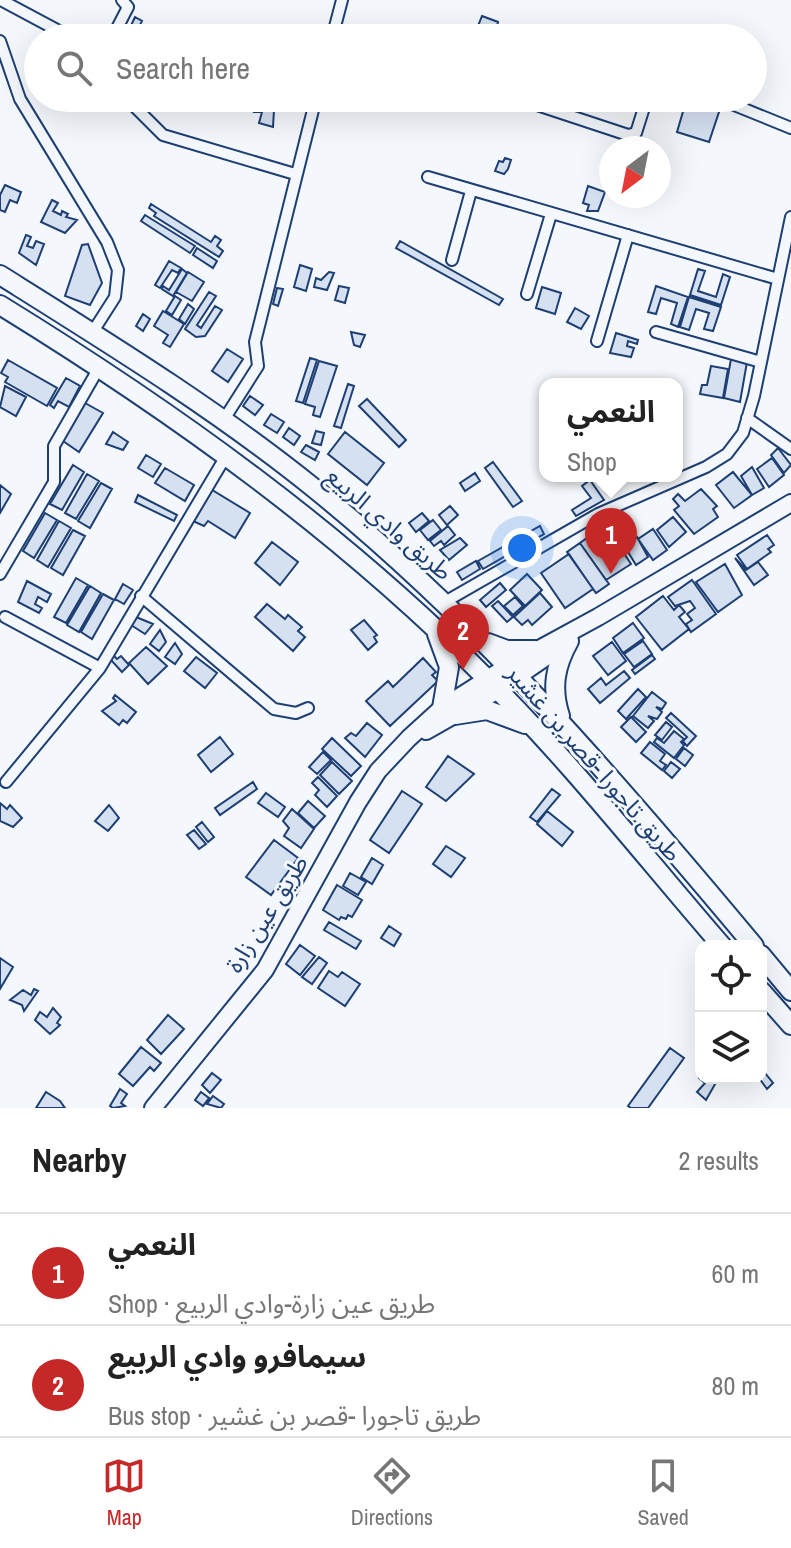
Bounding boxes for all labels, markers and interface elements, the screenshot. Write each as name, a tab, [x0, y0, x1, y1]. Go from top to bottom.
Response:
search box	[24, 24, 767, 112]
icon: search	[52, 46, 96, 90]
text: Search here	[116, 48, 250, 88]
north arrow	[599, 136, 671, 208]
popup	[539, 378, 683, 482]
text: النعمي	[567, 391, 655, 431]
text: Shop	[567, 444, 617, 479]
street label: طريق وادي الربيع	[317, 459, 460, 590]
pin: 1	[585, 508, 637, 574]
your location	[502, 528, 542, 568]
pin: 2	[437, 604, 489, 670]
street label: طريق تاجورا -قصر بن غشير	[500, 656, 689, 868]
street label: طريق عين زارة	[217, 849, 315, 978]
map controls	[695, 940, 767, 1084]
button: locate	[695, 940, 767, 1012]
button: layers	[695, 1012, 767, 1084]
text: Nearby	[32, 1137, 127, 1183]
text: 2 results	[678, 1143, 759, 1178]
text: النعمي	[108, 1224, 196, 1264]
text: 1	[52, 1256, 64, 1291]
text: 60 m	[712, 1256, 759, 1291]
text: Shop · طريق عين زارة-وادي الربيع	[108, 1286, 435, 1321]
text: سيمافرو وادي الربيع	[108, 1336, 366, 1376]
text: 2	[52, 1368, 64, 1403]
text: 80 m	[712, 1368, 759, 1403]
text: Bus stop · طريق تاجورا -قصر بن غشير	[108, 1398, 481, 1433]
tab: Map	[102, 1454, 146, 1532]
tab: Directions	[351, 1454, 433, 1532]
tab: Saved	[638, 1454, 689, 1532]

